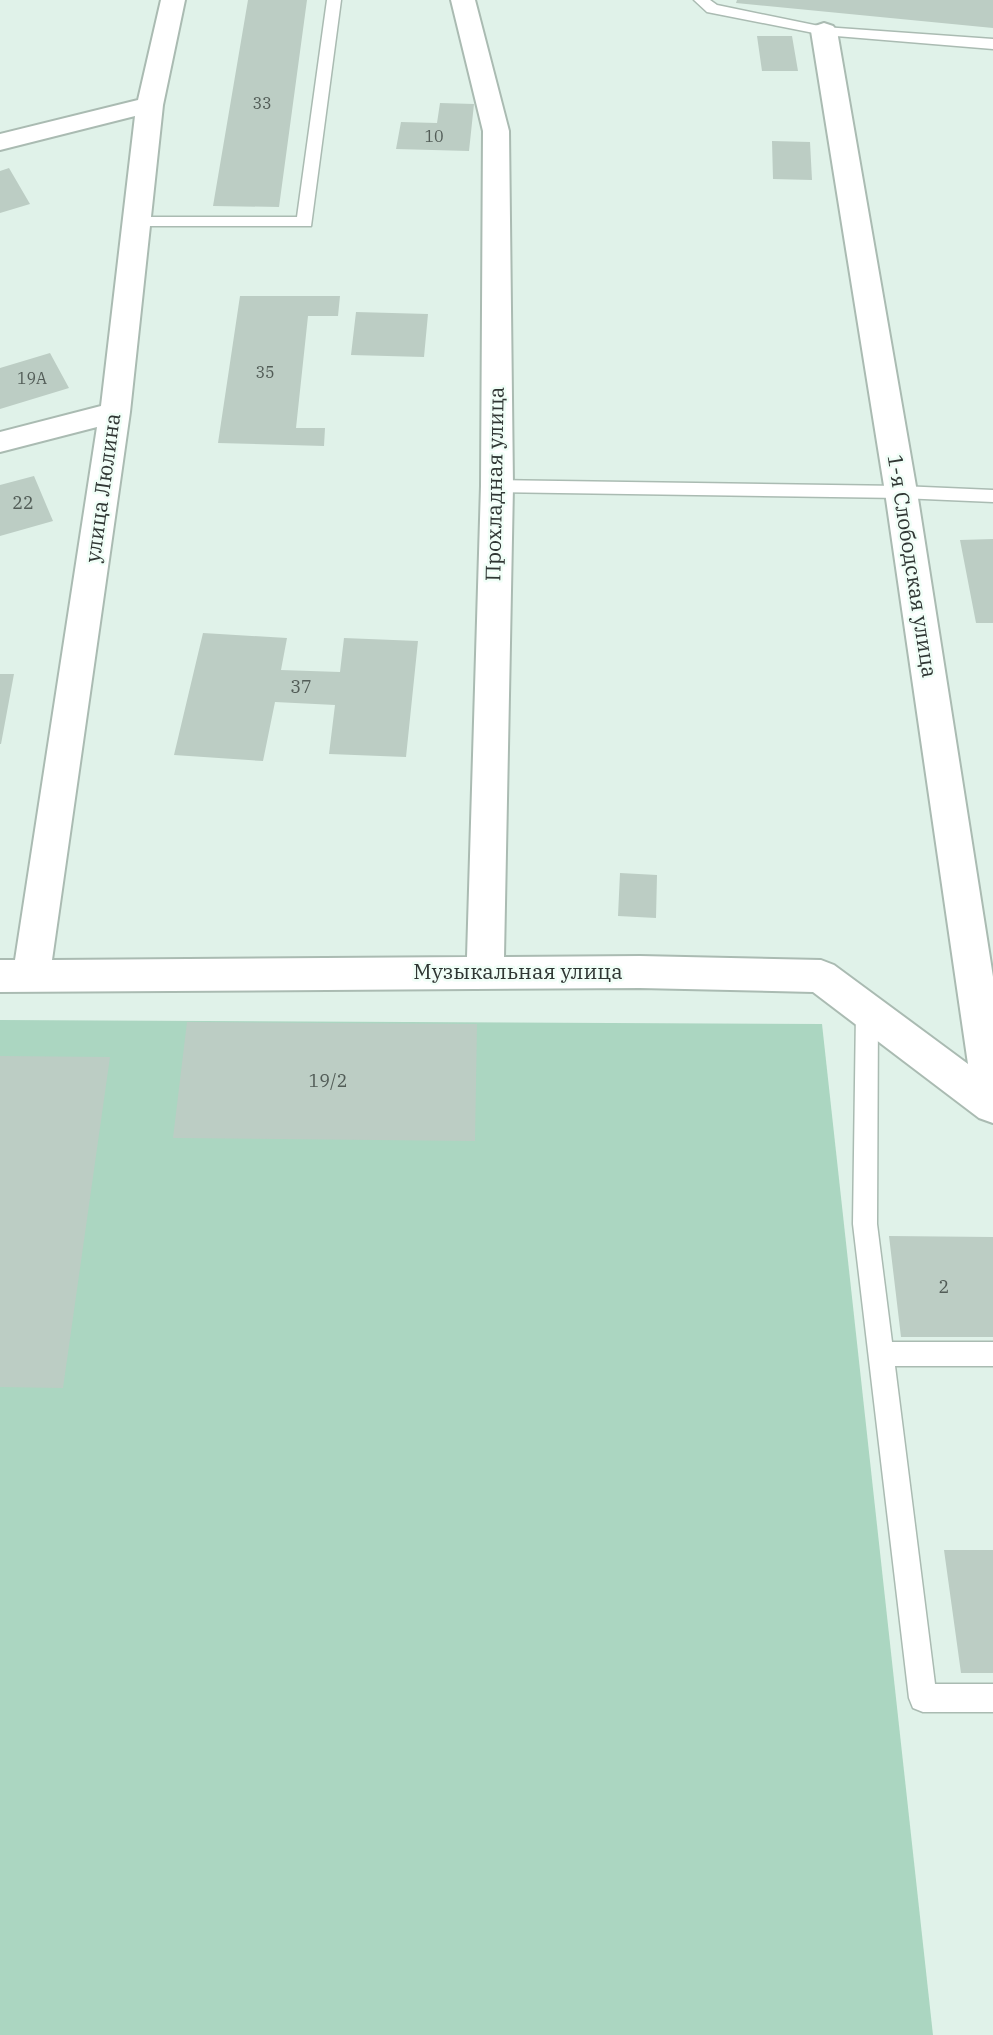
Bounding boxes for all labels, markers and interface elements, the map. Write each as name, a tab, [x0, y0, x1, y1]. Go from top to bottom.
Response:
house number: 33	[252, 93, 272, 113]
house number: 10	[424, 126, 444, 146]
house number: 35	[255, 362, 275, 382]
house number: 19А	[17, 368, 47, 388]
street label: Прохладная улица	[478, 386, 510, 582]
street label: улица Люлина	[78, 411, 126, 564]
street label: 1-я Слободская улица	[882, 452, 944, 680]
house number: 22	[12, 491, 34, 514]
house number: 37	[290, 675, 312, 698]
street label: Музыкальная улица	[413, 957, 623, 985]
house number: 19/2	[309, 1069, 348, 1092]
house number: 2	[939, 1275, 949, 1298]

